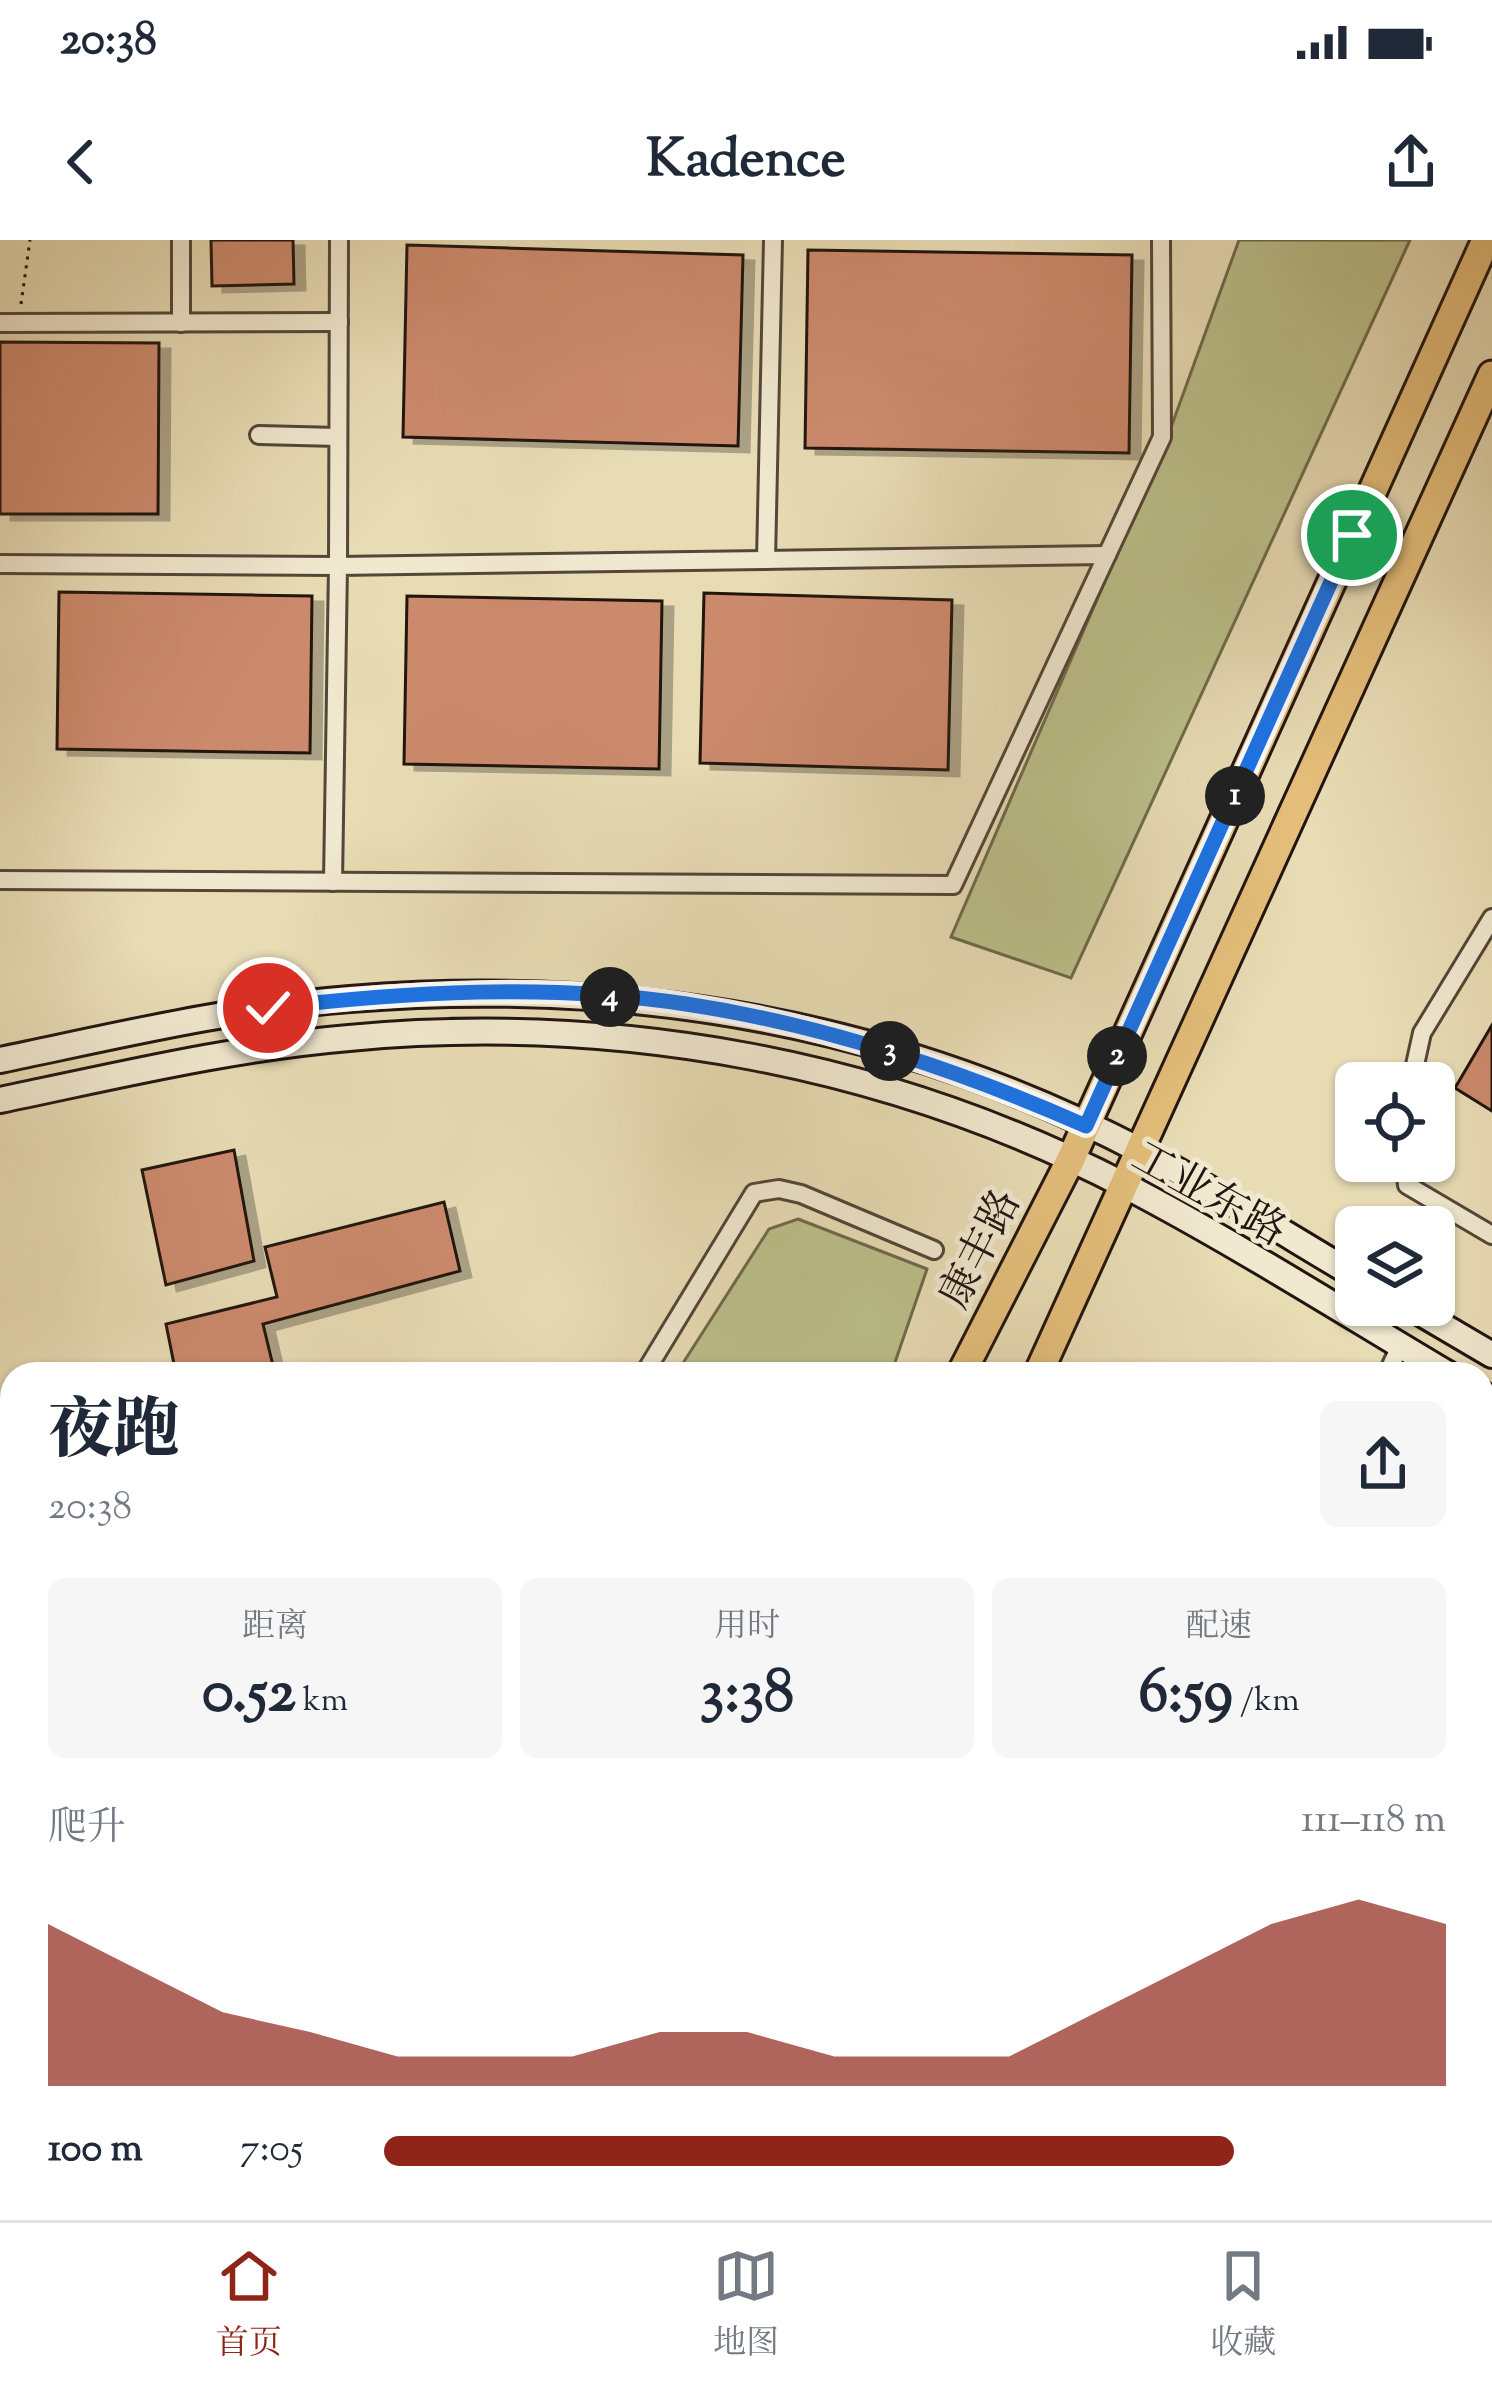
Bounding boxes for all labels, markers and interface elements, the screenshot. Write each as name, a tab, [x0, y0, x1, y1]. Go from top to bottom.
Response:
text: 20:38	[60, 10, 157, 75]
text: Kadence	[646, 123, 846, 201]
icon: back	[48, 129, 114, 195]
icon: share	[1378, 129, 1444, 195]
pin	[1301, 484, 1403, 586]
icon: arrive	[1319, 502, 1385, 568]
pin: 1	[1205, 766, 1265, 826]
text: 1	[1229, 772, 1241, 820]
pin	[217, 957, 319, 1059]
pin: 4	[580, 967, 640, 1027]
text: 4	[602, 973, 618, 1021]
icon: check	[235, 975, 301, 1041]
pin: 3	[860, 1021, 920, 1081]
pin: 2	[1087, 1026, 1147, 1086]
text: 3	[883, 1027, 897, 1075]
text: 2	[1109, 1032, 1125, 1080]
map controls	[1335, 1062, 1455, 1326]
button: locate	[1335, 1062, 1455, 1182]
street label: 工业东路	[1120, 1129, 1296, 1263]
street label: 康丰路	[927, 1181, 1038, 1320]
button: layers	[1335, 1206, 1455, 1326]
text: 夜跑	[48, 1388, 180, 1483]
button: share	[1320, 1401, 1446, 1527]
text: 20:38	[48, 1481, 132, 1537]
text: 距离	[242, 1604, 308, 1652]
text: 用时	[714, 1604, 780, 1652]
text: 配速	[1186, 1604, 1252, 1652]
text: 0.52	[202, 1652, 296, 1739]
text: 3:38	[700, 1652, 794, 1739]
text: 6:59	[1138, 1652, 1233, 1739]
text: km	[296, 1678, 348, 1726]
text: /km	[1233, 1678, 1300, 1726]
text: 111–118 m	[1301, 1794, 1446, 1850]
text: 爬升	[48, 1802, 126, 1858]
text: 100 m	[48, 2123, 143, 2179]
text: 7:05	[240, 2123, 303, 2179]
tab: 首页	[216, 2243, 282, 2369]
tab: 地图	[713, 2243, 779, 2369]
tab: 收藏	[1210, 2243, 1276, 2369]

